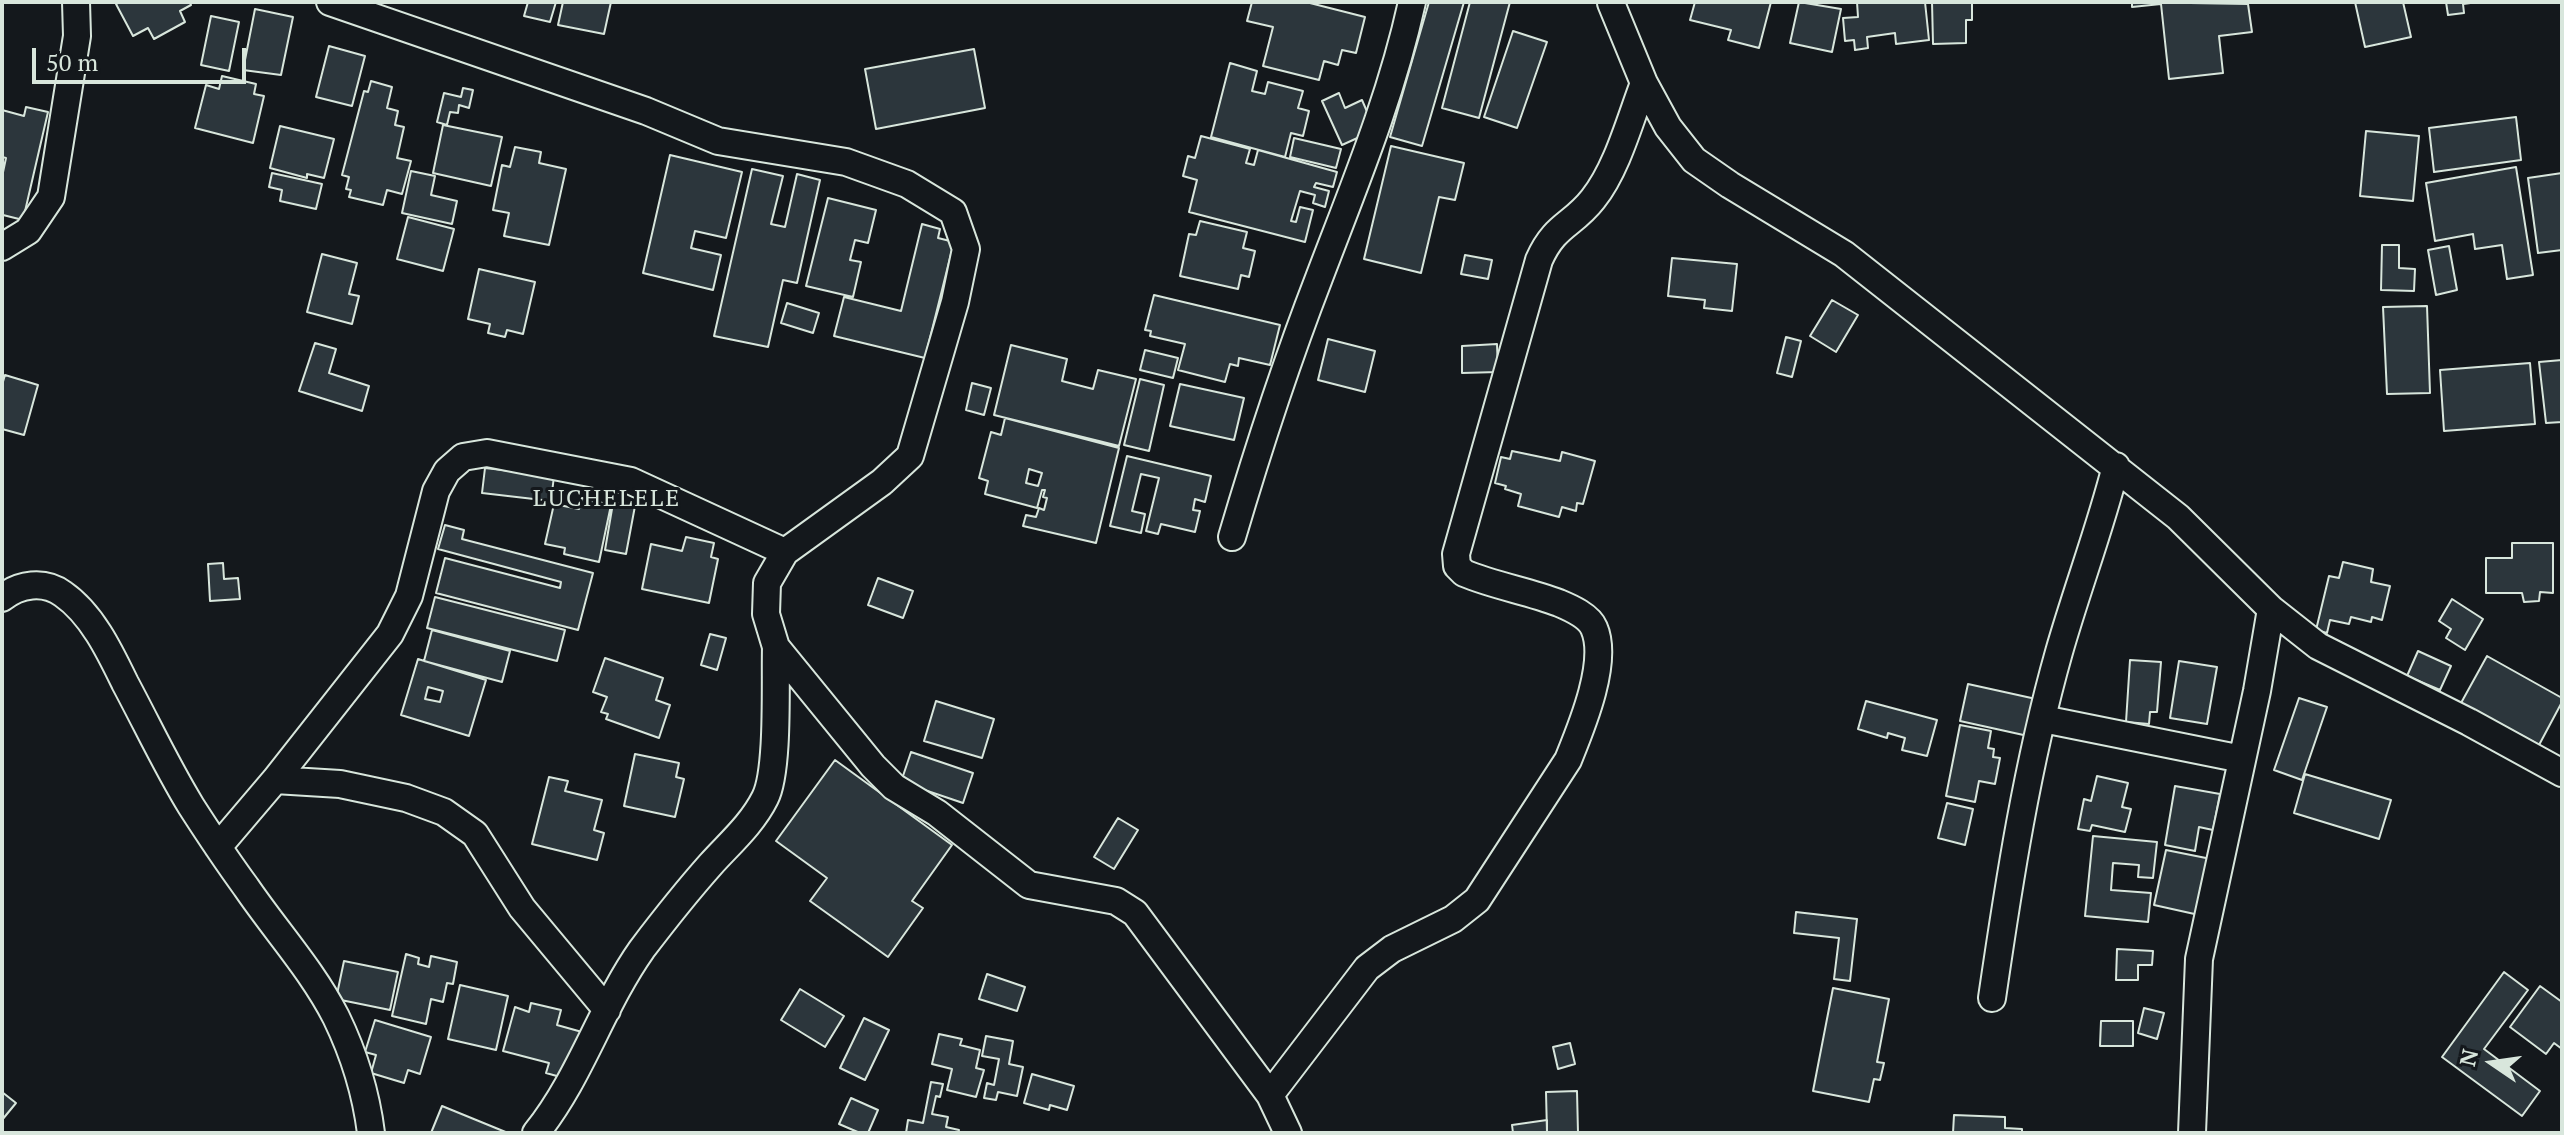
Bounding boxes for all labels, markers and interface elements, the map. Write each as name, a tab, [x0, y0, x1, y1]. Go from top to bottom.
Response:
scale bar	[36, 32, 250, 82]
text: 50 m	[46, 46, 98, 78]
district label: LUCHELELE	[533, 485, 681, 513]
north arrow	[2452, 1023, 2532, 1103]
text: N	[2452, 1046, 2484, 1069]

